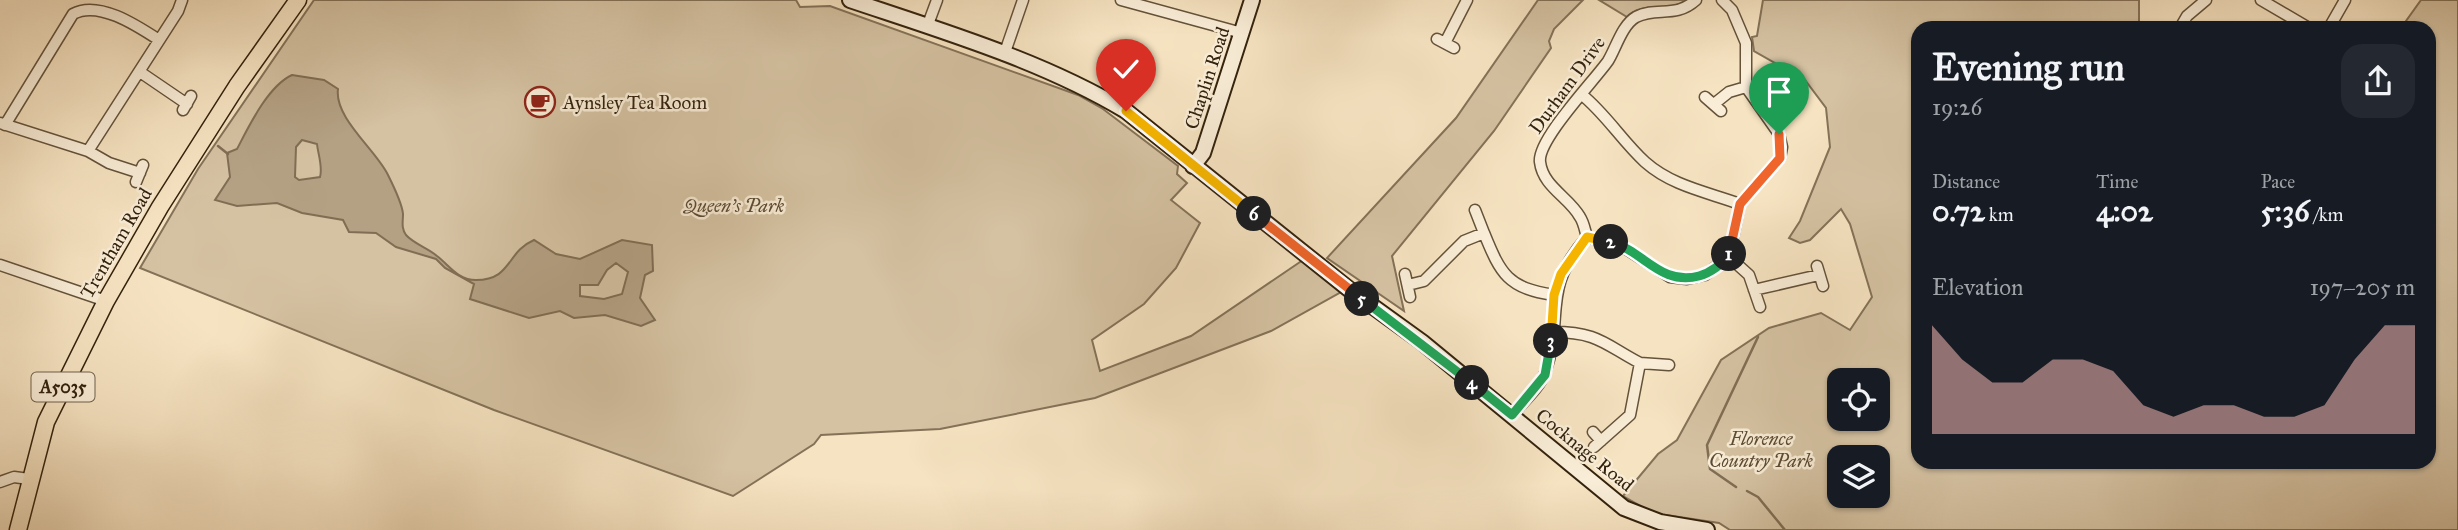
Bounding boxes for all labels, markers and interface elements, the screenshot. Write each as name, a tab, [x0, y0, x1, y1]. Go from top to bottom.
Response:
street label: Chaplin Road	[1180, 24, 1234, 132]
street label: Durham Drive	[1524, 32, 1610, 138]
pin	[1096, 39, 1156, 111]
text: Evening run	[1932, 44, 2125, 90]
button: share	[2341, 44, 2415, 118]
icon: check	[1107, 50, 1145, 88]
pin	[1749, 62, 1809, 134]
icon: arrive	[1760, 73, 1798, 111]
cafe icon: Aynsley Tea Room	[523, 85, 557, 119]
place label: Aynsley Tea Room	[562, 91, 707, 114]
text: 19:26	[1932, 93, 1982, 121]
text: Distance	[1932, 170, 2000, 193]
text: Time	[2096, 170, 2138, 193]
text: Pace	[2261, 170, 2295, 193]
street label: Trentham Road	[75, 183, 157, 302]
text: 0.72	[1932, 193, 1985, 229]
text: 4:02	[2096, 193, 2153, 229]
text: 5:36	[2261, 193, 2310, 229]
park label: Queen's Park	[683, 194, 785, 217]
pin: 6	[1236, 196, 1272, 232]
text: 6	[1249, 202, 1258, 225]
text: km	[1985, 203, 2014, 226]
text: /km	[2310, 203, 2344, 226]
pin: 2	[1594, 224, 1628, 260]
text: 2	[1606, 230, 1615, 253]
pin: 1	[1712, 236, 1746, 272]
text: 1	[1725, 242, 1732, 265]
text: Elevation	[1932, 273, 2023, 301]
text: 197–205 m	[2310, 273, 2415, 301]
pin: 5	[1344, 282, 1380, 316]
text: 5	[1357, 287, 1366, 310]
pin: 3	[1534, 324, 1568, 358]
text: 3	[1547, 329, 1554, 352]
pin: 4	[1454, 366, 1490, 400]
map controls	[1827, 368, 1890, 508]
button: locate	[1827, 368, 1890, 431]
text: 4	[1466, 371, 1477, 394]
road number: A5035	[32, 372, 94, 402]
street label: Cocknage Road	[1531, 404, 1639, 498]
park label: Florence Country Park	[1709, 427, 1814, 472]
button: layers	[1827, 445, 1890, 508]

